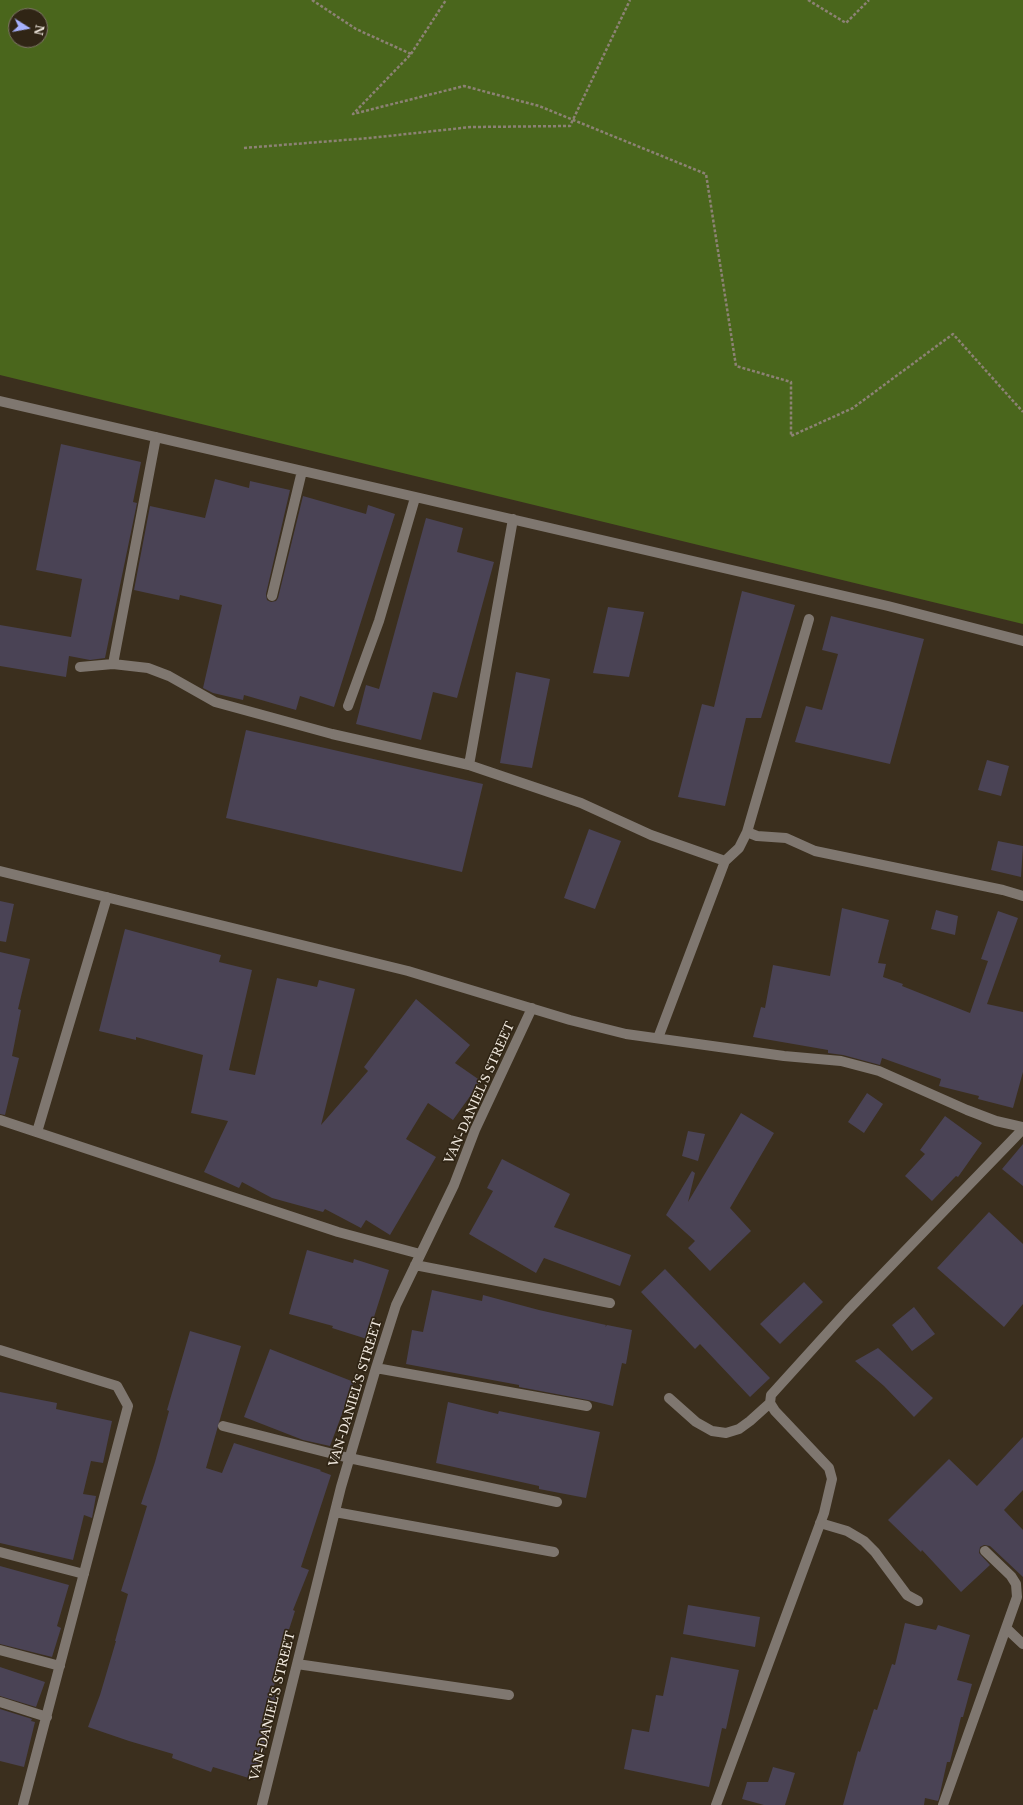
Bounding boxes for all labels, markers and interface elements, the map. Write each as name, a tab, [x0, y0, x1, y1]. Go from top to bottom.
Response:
north arrow	[8, 8, 48, 48]
text: N	[31, 24, 47, 37]
street label: VAN-DANIEL’S STREET	[442, 1020, 518, 1166]
street label: VAN-DANIEL’S STREET	[327, 1317, 385, 1469]
street label: VAN-DANIEL’S STREET	[247, 1630, 299, 1782]

